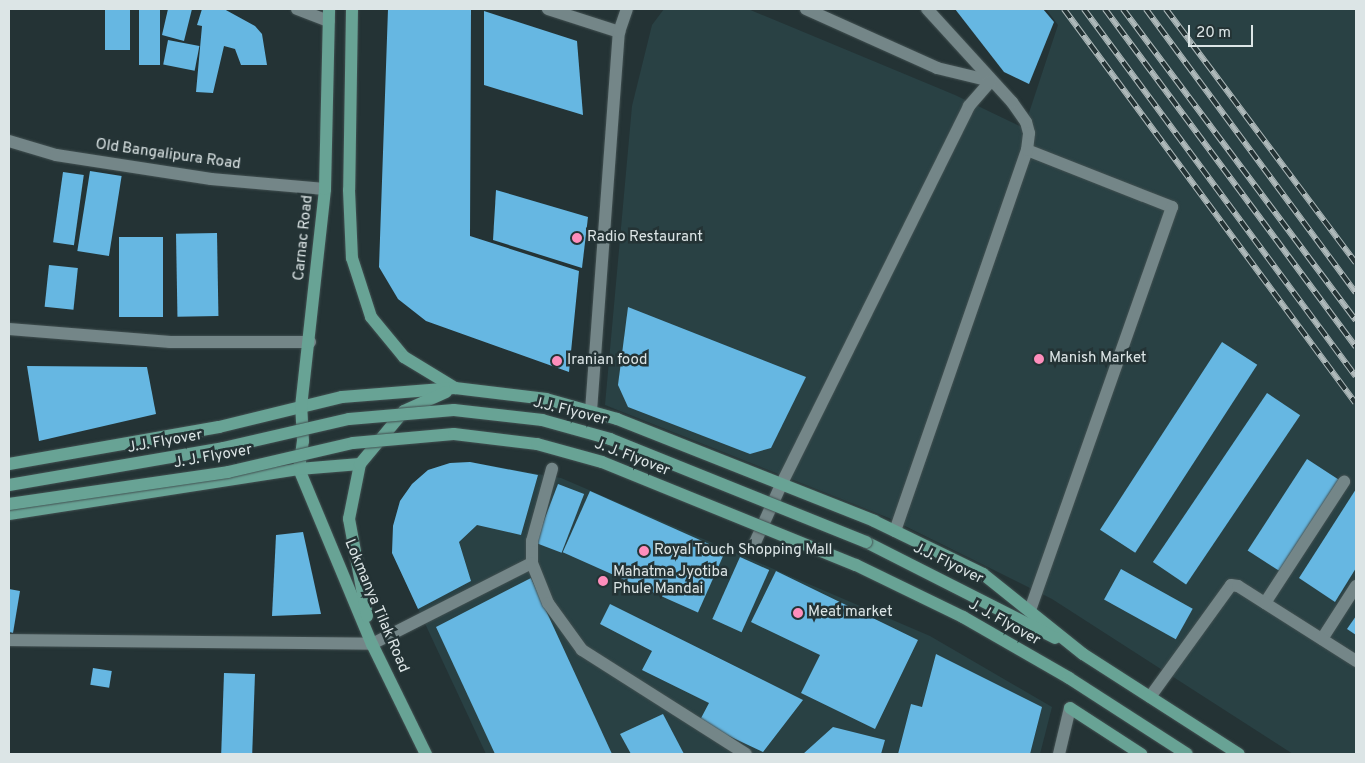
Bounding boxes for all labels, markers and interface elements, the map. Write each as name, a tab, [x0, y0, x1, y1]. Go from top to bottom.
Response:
scale bar	[1190, 15, 1255, 47]
text: 20 m	[1196, 24, 1231, 43]
street label: Old Bangalipura Road	[94, 136, 242, 174]
street label: Carnac Road	[291, 194, 317, 282]
place label: Radio Restaurant	[587, 229, 703, 247]
marker: Radio Restaurant	[571, 232, 583, 244]
place label: Manish Market	[1049, 350, 1147, 368]
place label: Iranian food	[567, 352, 647, 370]
marker: Manish Market	[1033, 353, 1045, 365]
marker: Iranian food	[551, 355, 563, 367]
street label: J.J. Flyover	[531, 394, 609, 430]
street label: J.J. Flyover	[126, 427, 204, 457]
street label: J. J. Flyover	[592, 435, 672, 481]
street label: J. J. Flyover	[172, 441, 254, 473]
street label: Lokmanya Tilak Road	[340, 536, 412, 676]
street label: J.J. Flyover	[910, 539, 986, 589]
place label: Royal Touch Shopping Mall	[654, 542, 833, 560]
marker: Royal Touch Shopping Mall	[638, 545, 650, 557]
place label: Mahatma Jyotiba Phule Mandai	[613, 563, 728, 598]
marker: Mahatma Jyotiba Phule Mandai	[597, 575, 609, 587]
street label: J. J. Flyover	[965, 596, 1043, 650]
place label: Meat market	[808, 604, 893, 622]
marker: Meat market	[792, 607, 804, 619]

